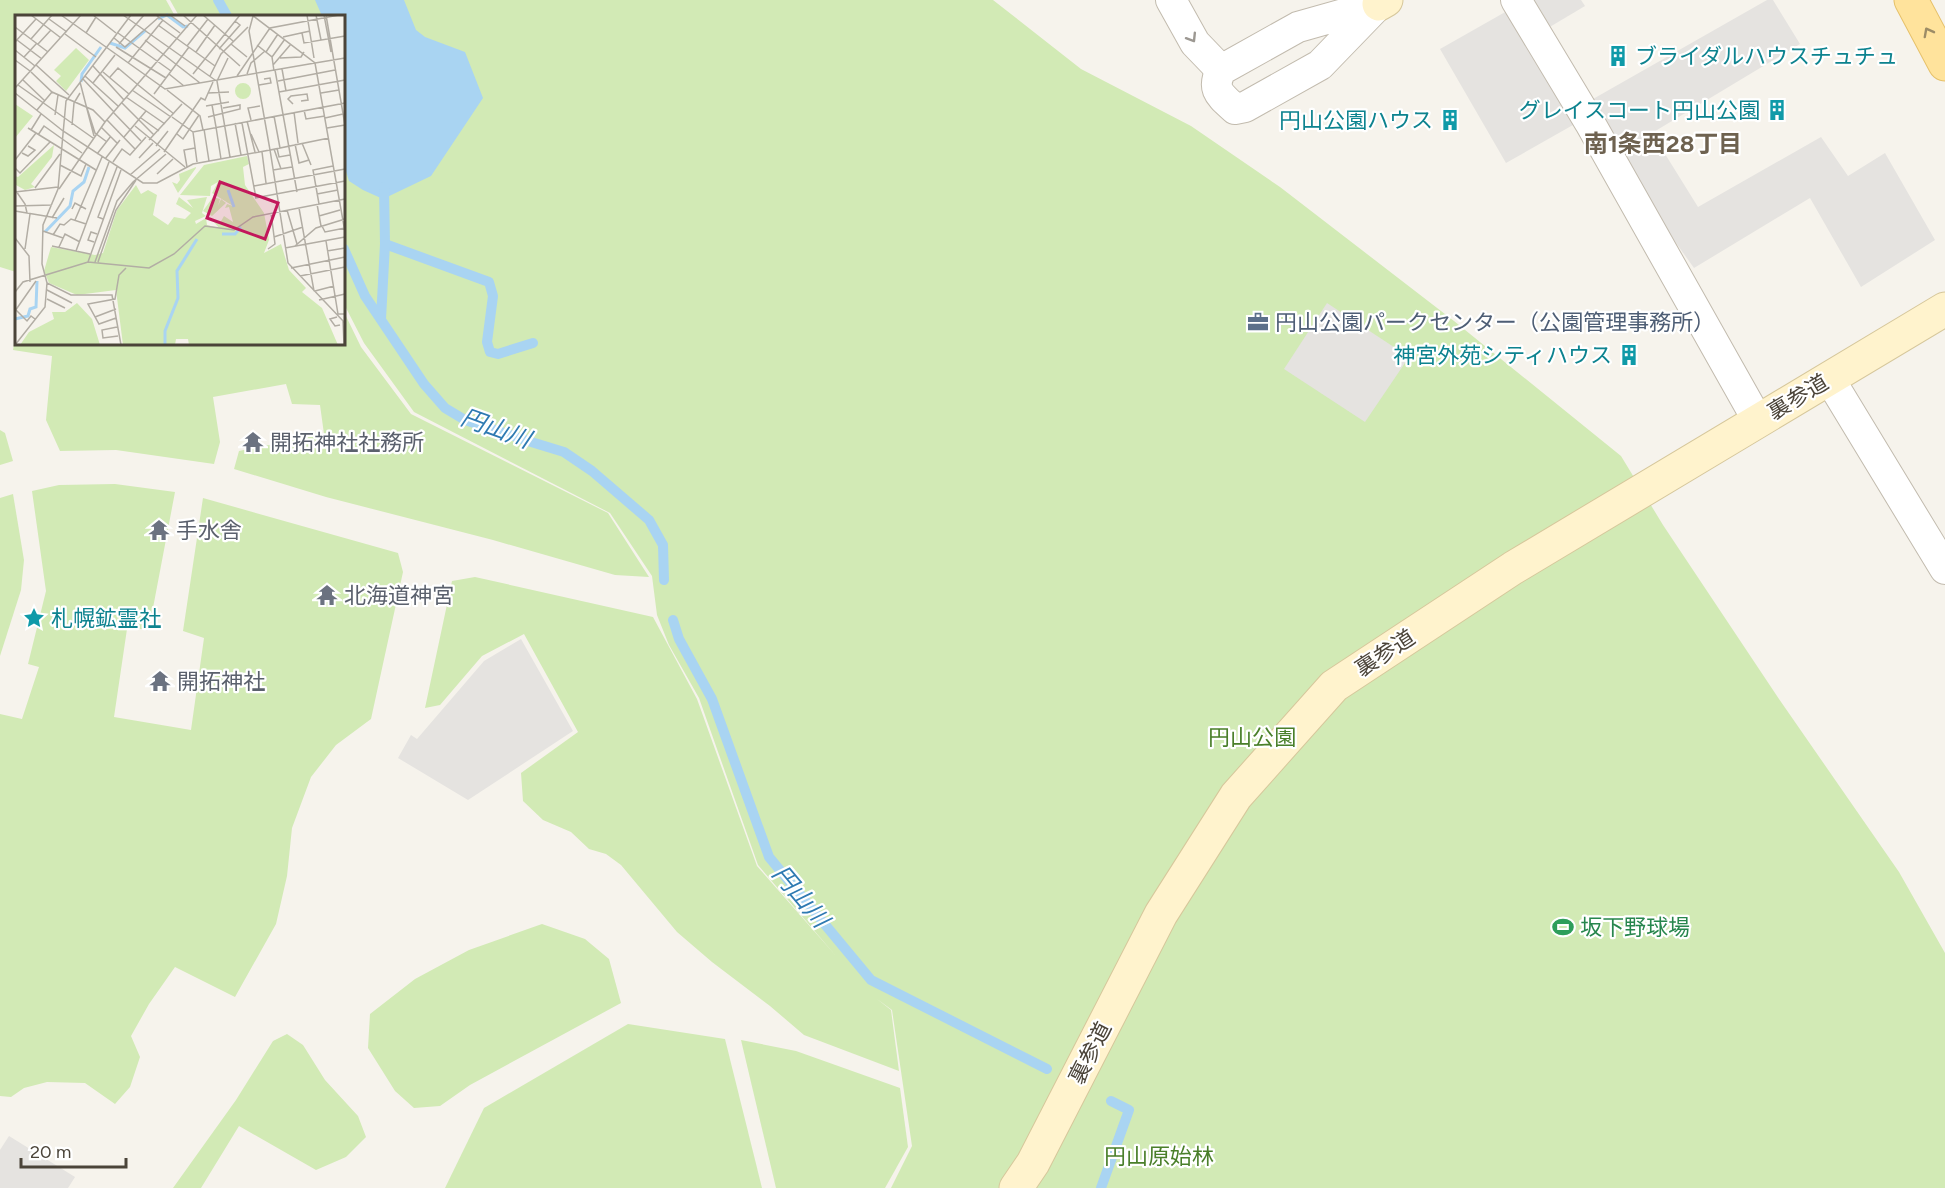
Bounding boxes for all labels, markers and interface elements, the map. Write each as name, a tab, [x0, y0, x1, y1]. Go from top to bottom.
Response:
inset map	[15, 15, 345, 345]
one-way arrow	[1924, 28, 1935, 38]
one-way arrow	[1185, 31, 1196, 42]
place label: ブライダルハウスチュチュ	[1635, 43, 1898, 70]
building icon: ブライダルハウスチュチュ	[1606, 44, 1630, 68]
place label: グレイスコート円山公園	[1519, 97, 1760, 124]
building icon: グレイスコート円山公園	[1765, 98, 1789, 122]
place label: 円山公園ハウス	[1279, 107, 1433, 134]
building icon: 円山公園ハウス	[1438, 108, 1462, 132]
district label: 南1条西28丁目	[1584, 129, 1742, 158]
place label: 円山公園パークセンター（公園管理事務所）	[1275, 309, 1715, 336]
office icon: 円山公園パークセンター（公園管理事務所）	[1246, 310, 1270, 334]
place label: 神宮外苑シティハウス	[1393, 342, 1612, 369]
building icon: 神宮外苑シティハウス	[1617, 343, 1641, 367]
street label: 裏参道	[1763, 368, 1833, 426]
water label: 円山川	[457, 402, 538, 455]
place label: 開拓神社社務所	[270, 429, 424, 456]
temple icon: 開拓神社社務所	[241, 430, 265, 454]
place label: 手水舎	[176, 517, 242, 544]
temple icon: 手水舎	[147, 518, 171, 542]
place label: 北海道神宮	[344, 582, 454, 609]
temple icon: 北海道神宮	[315, 583, 339, 607]
place label: 札幌鉱霊社	[51, 605, 161, 632]
place icon: 札幌鉱霊社	[22, 606, 46, 630]
street label: 裏参道	[1350, 624, 1420, 682]
place label: 開拓神社	[177, 668, 265, 695]
temple icon: 開拓神社	[148, 669, 172, 693]
park label: 円山公園	[1208, 724, 1296, 751]
water label: 円山川	[767, 859, 837, 935]
place label: 坂下野球場	[1580, 914, 1690, 941]
sports icon: 坂下野球場	[1551, 915, 1575, 939]
street label: 裏参道	[1063, 1017, 1117, 1089]
scale bar	[21, 1131, 126, 1169]
text: 20 m	[30, 1141, 71, 1163]
park label: 円山原始林	[1104, 1143, 1214, 1170]

